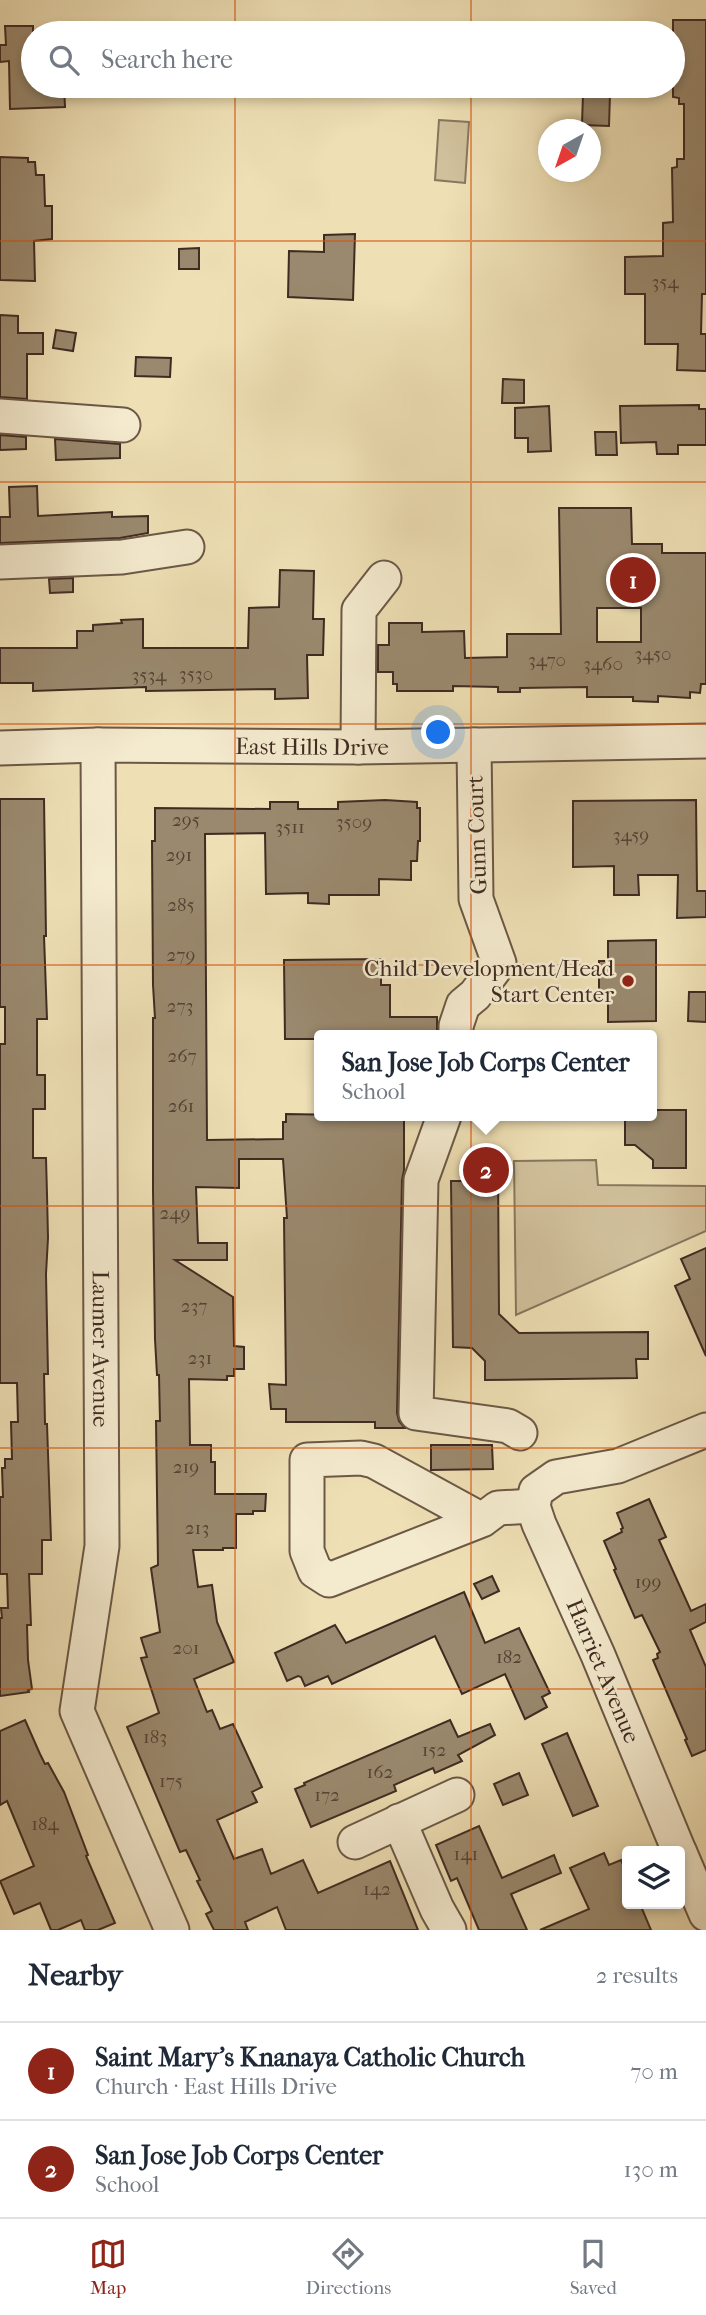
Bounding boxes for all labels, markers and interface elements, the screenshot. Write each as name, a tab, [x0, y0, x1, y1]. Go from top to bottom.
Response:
search box	[21, 21, 685, 98]
icon: search	[45, 41, 83, 79]
text: Search here	[101, 44, 233, 75]
north arrow	[538, 119, 601, 182]
house number: 354	[651, 271, 679, 293]
pin: 1	[610, 554, 656, 606]
house number: 3450	[634, 643, 672, 665]
house number: 3470	[528, 649, 566, 671]
house number: 3460	[583, 653, 623, 675]
house number: 3530	[179, 663, 213, 685]
house number: 3534	[131, 664, 167, 686]
your location	[421, 715, 455, 749]
street label: East Hills Drive	[235, 733, 389, 761]
street label: Gunn Court	[461, 775, 493, 895]
house number: 295	[172, 809, 200, 831]
house number: 3509	[336, 811, 372, 833]
house number: 3511	[275, 816, 305, 838]
house number: 3459	[613, 824, 649, 846]
house number: 291	[166, 844, 192, 866]
house number: 285	[167, 894, 195, 916]
house number: 279	[167, 944, 195, 966]
place label: Child Development/Head Start Center	[364, 955, 614, 1008]
marker: Child Development/Head Start Center	[620, 973, 636, 989]
house number: 273	[167, 995, 193, 1017]
popup	[314, 1030, 657, 1121]
house number: 267	[167, 1045, 197, 1067]
text: San Jose Job Corps Center	[341, 1047, 630, 1078]
text: School	[341, 1078, 406, 1105]
house number: 261	[168, 1095, 194, 1117]
pin: 2	[463, 1144, 509, 1196]
house number: 249	[160, 1202, 190, 1224]
street label: Laumer Avenue	[87, 1270, 115, 1428]
house number: 237	[181, 1295, 207, 1317]
house number: 231	[188, 1347, 212, 1369]
house number: 219	[173, 1456, 199, 1478]
house number: 213	[185, 1517, 209, 1539]
house number: 199	[635, 1571, 661, 1593]
street label: Harriet Avenue	[561, 1595, 645, 1747]
house number: 201	[173, 1637, 199, 1659]
house number: 182	[496, 1646, 522, 1668]
house number: 183	[143, 1726, 167, 1748]
house number: 152	[422, 1739, 447, 1761]
house number: 162	[367, 1761, 394, 1783]
house number: 175	[159, 1770, 183, 1792]
house number: 172	[314, 1784, 340, 1806]
house number: 184	[31, 1813, 60, 1835]
house number: 141	[454, 1843, 478, 1865]
map controls	[622, 1846, 685, 1909]
button: layers	[622, 1846, 685, 1909]
house number: 142	[363, 1878, 391, 1900]
text: Nearby	[28, 1958, 123, 1993]
text: 2 results	[596, 1962, 678, 1989]
text: Saint Mary’s Knanaya Catholic Church	[95, 2042, 525, 2073]
text: 1	[47, 2058, 55, 2085]
text: 70 m	[630, 2058, 678, 2085]
text: Church · East Hills Drive	[95, 2073, 337, 2100]
text: San Jose Job Corps Center	[95, 2140, 383, 2171]
text: 2	[45, 2156, 57, 2183]
text: 130 m	[624, 2156, 678, 2183]
text: School	[95, 2171, 159, 2198]
tab: Map	[89, 2235, 127, 2299]
tab: Directions	[306, 2235, 391, 2299]
tab: Saved	[570, 2235, 617, 2299]

